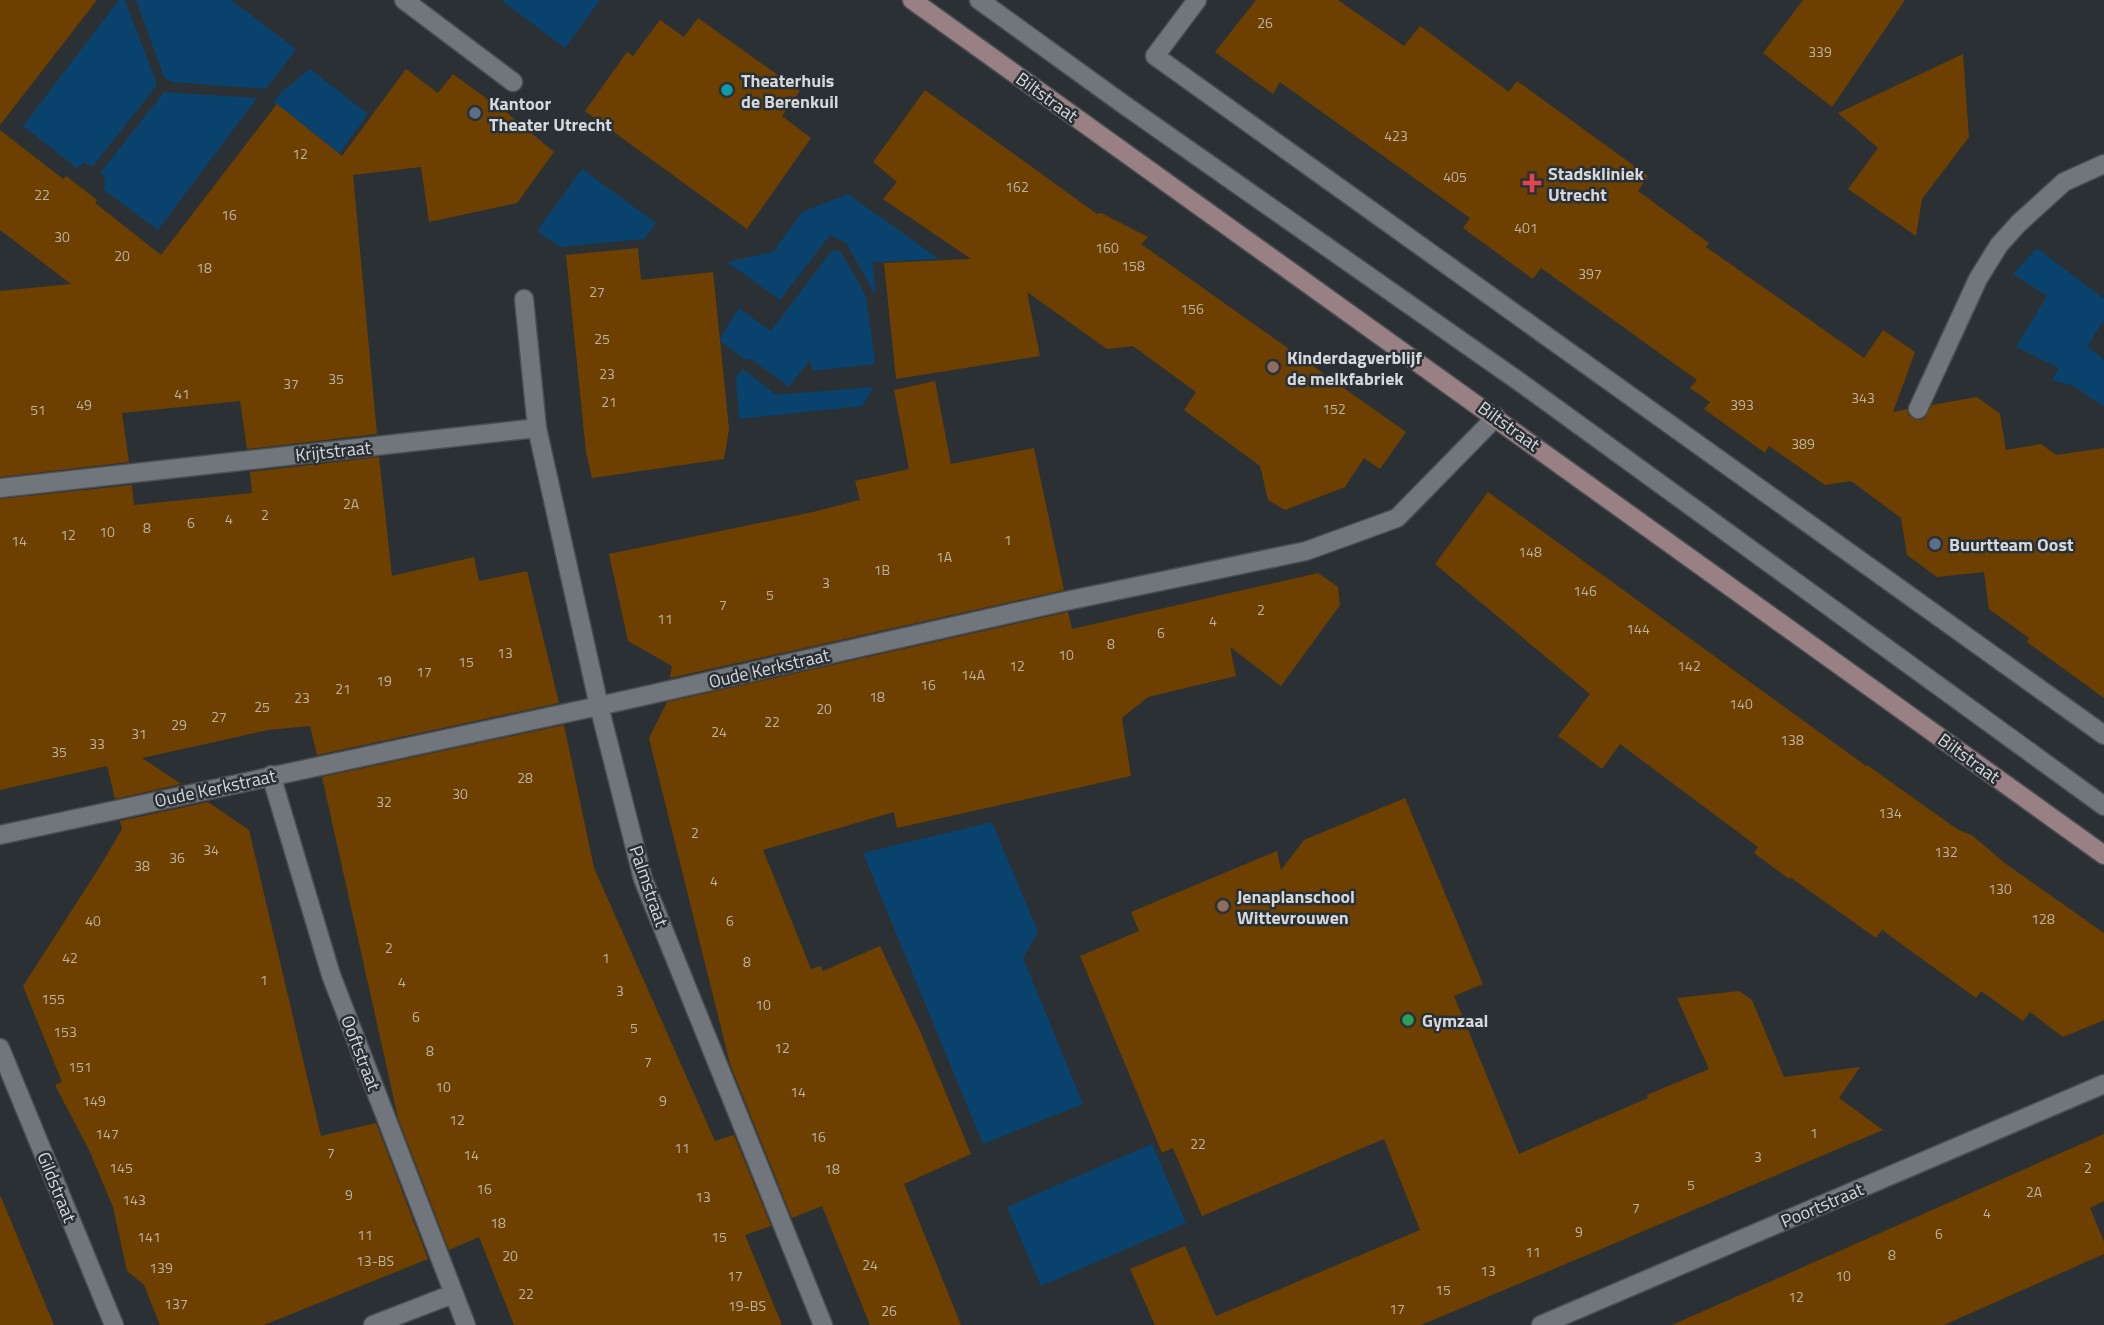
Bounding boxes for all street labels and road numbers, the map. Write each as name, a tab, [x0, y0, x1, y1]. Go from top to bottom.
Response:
street label: Biltstraat	[1010, 65, 1084, 129]
street label: Biltstraat	[1472, 394, 1546, 458]
street label: Krijtstraat	[294, 434, 373, 468]
street label: Oude Kerkstraat	[706, 641, 833, 695]
street label: Biltstraat	[1932, 726, 2006, 790]
street label: Oude Kerkstraat	[152, 762, 279, 814]
street label: Palmstraat	[623, 842, 676, 931]
street label: Ooftstraat	[334, 1011, 388, 1095]
street label: Gildstraat	[31, 1148, 84, 1227]
street label: Poortstraat	[1776, 1175, 1868, 1235]

